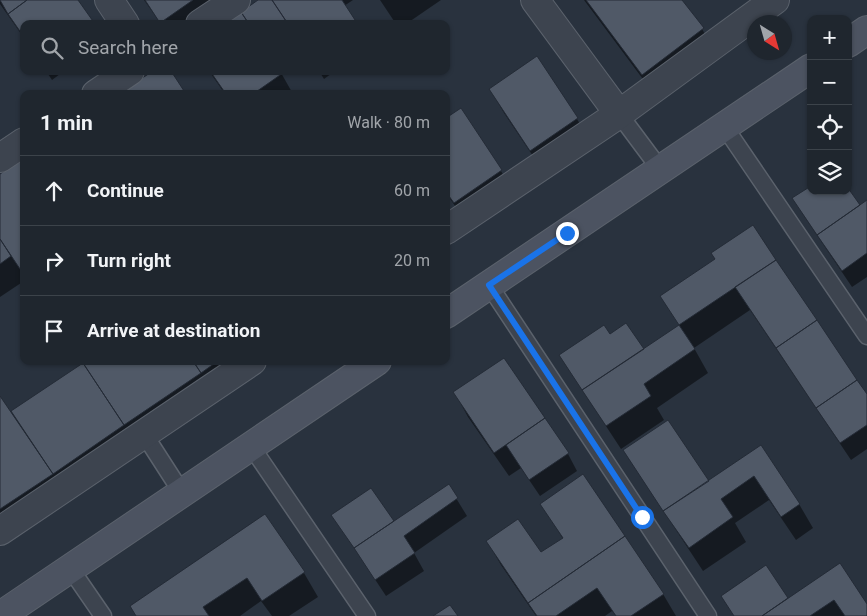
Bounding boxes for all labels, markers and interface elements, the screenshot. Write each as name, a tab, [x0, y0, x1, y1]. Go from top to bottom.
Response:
north arrow	[747, 15, 792, 60]
map controls	[807, 15, 852, 195]
button: +	[807, 15, 852, 60]
search box	[20, 20, 450, 75]
icon: search	[38, 34, 66, 62]
text: Search here	[78, 36, 178, 59]
button: −	[807, 60, 852, 105]
button: locate	[807, 105, 852, 150]
text: 1 min	[40, 111, 93, 135]
text: Walk · 80 m	[347, 113, 430, 132]
button: layers	[807, 150, 852, 195]
icon: ahead	[40, 177, 68, 205]
text: Continue	[87, 179, 164, 202]
text: 60 m	[394, 181, 430, 200]
route end	[556, 222, 579, 245]
icon: right	[40, 247, 68, 275]
text: Turn right	[87, 249, 171, 272]
text: 20 m	[394, 251, 430, 270]
icon: arrive	[40, 317, 68, 345]
text: Arrive at destination	[87, 319, 260, 342]
route start	[631, 506, 654, 529]

